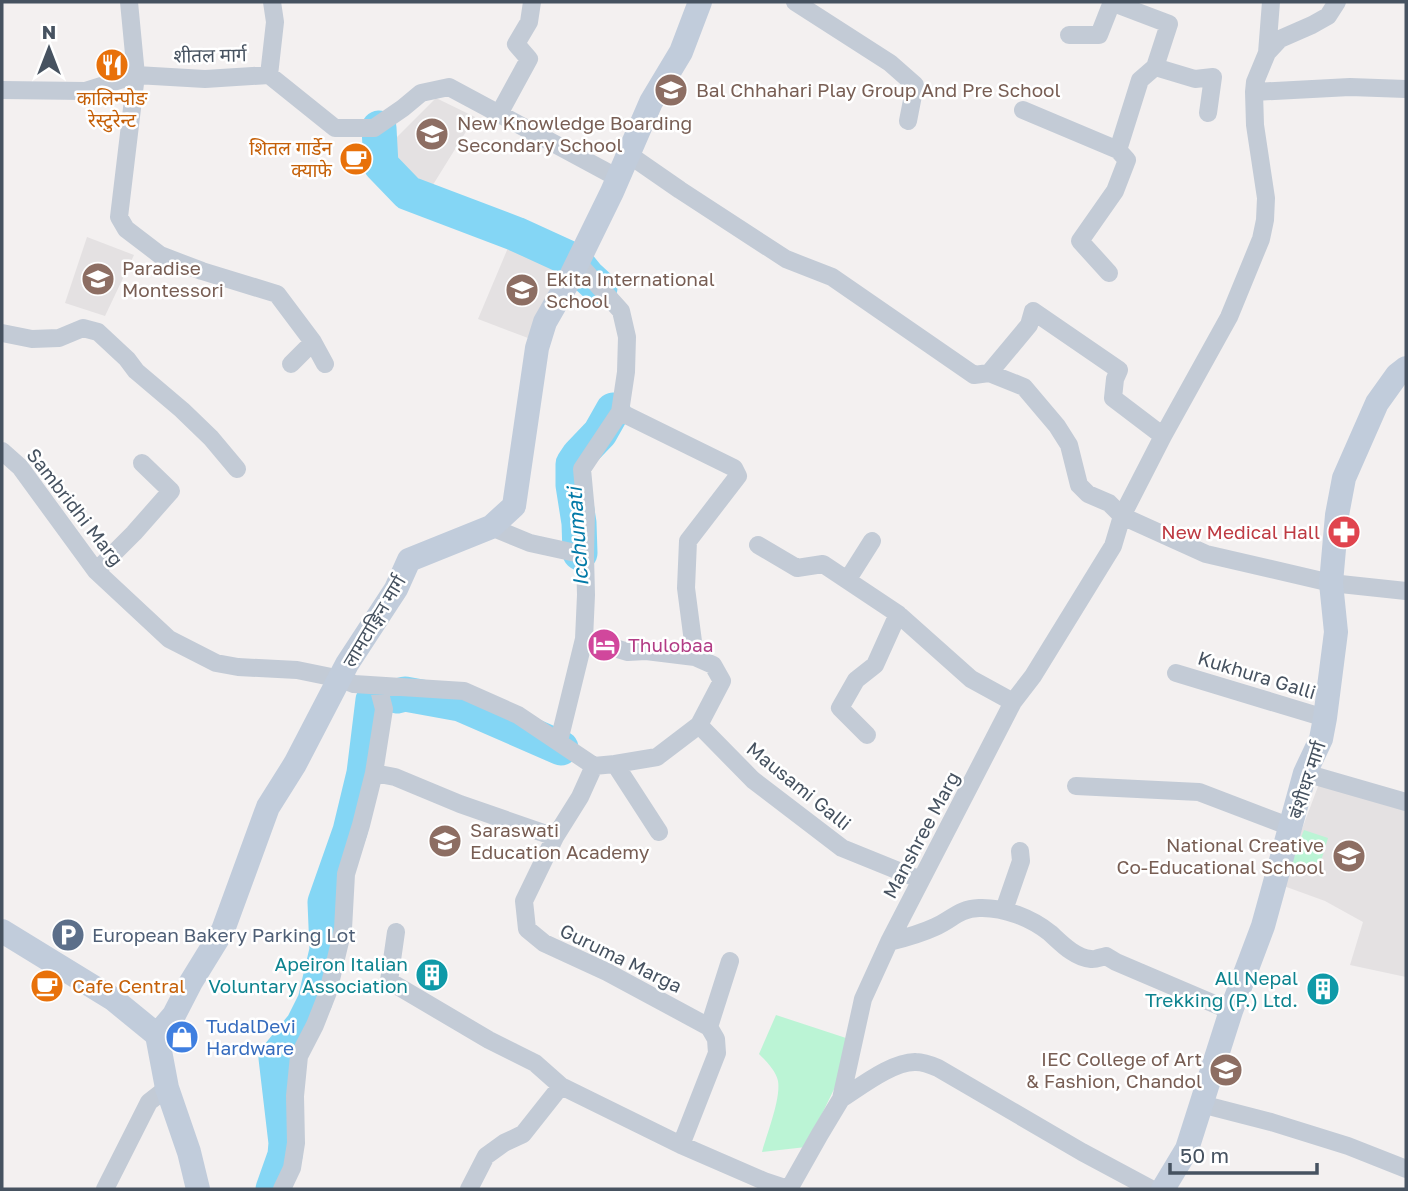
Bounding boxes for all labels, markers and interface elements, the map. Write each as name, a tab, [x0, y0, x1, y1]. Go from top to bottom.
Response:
north arrow	[14, 14, 84, 84]
text: N	[42, 20, 56, 43]
street label: शीतल मार्ग	[173, 42, 248, 67]
restaurant icon: कालिन्पोङ रेस्टुरेन्ट	[93, 46, 131, 84]
school or university icon: Bal Chhahari Play Group And Pre School	[652, 71, 690, 109]
place label: Bal Chhahari Play Group And Pre School	[696, 78, 1061, 101]
place label: कालिन्पोङ रेस्टुरेन्ट	[77, 86, 148, 133]
place label: New Knowledge Boarding Secondary School	[457, 111, 692, 156]
school or university icon: New Knowledge Boarding Secondary School	[413, 115, 451, 153]
place label: शितल गार्डेन क्याफे	[249, 136, 332, 181]
cafe icon: शितल गार्डेन क्याफे	[337, 140, 375, 178]
place label: Paradise Montessori	[122, 256, 224, 301]
school or university icon: Paradise Montessori	[79, 260, 117, 298]
place label: Ekita International School	[546, 267, 715, 312]
school or university icon: Ekita International School	[503, 271, 541, 309]
street label: Sambridhi Marg	[22, 443, 129, 570]
water label: Icchumati	[560, 484, 593, 588]
pharmacy icon: New Medical Hall	[1325, 513, 1363, 551]
place label: New Medical Hall	[1161, 520, 1320, 543]
street label: लामटाङ्गिन मार्ग	[337, 570, 410, 671]
hotel icon: Thulobaa	[585, 626, 623, 664]
place label: Thulobaa	[628, 633, 713, 656]
street label: Kukhura Galli	[1195, 646, 1319, 703]
street label: Mausami Galli	[743, 737, 856, 835]
street label: बंशीधर मार्ग	[1283, 737, 1330, 821]
street label: Manshree Marg	[877, 767, 964, 902]
place label: Saraswati Education Academy	[470, 818, 650, 863]
school or university icon: Saraswati Education Academy	[426, 822, 464, 860]
place label: National Creative Co-Educational School	[1117, 833, 1324, 878]
school or university icon: National Creative Co-Educational School	[1330, 837, 1368, 875]
parking icon: European Bakery Parking Lot	[49, 916, 87, 954]
street label: Guruma Marga	[556, 918, 686, 997]
place label: European Bakery Parking Lot	[92, 923, 356, 946]
place label: Apeiron Italian Voluntary Association	[208, 952, 408, 997]
building icon: Apeiron Italian Voluntary Association	[413, 956, 451, 994]
place label: All Nepal Trekking (P.) Ltd.	[1145, 966, 1298, 1011]
cafe icon: Cafe Central	[28, 967, 66, 1005]
building icon: All Nepal Trekking (P.) Ltd.	[1304, 970, 1342, 1008]
place label: Cafe Central	[72, 974, 185, 997]
place label: TudalDevi Hardware	[206, 1014, 296, 1059]
shop icon: TudalDevi Hardware	[163, 1018, 201, 1056]
place label: IEC College of Art & Fashion, Chandol	[1026, 1047, 1202, 1092]
school or university icon: IEC College of Art & Fashion, Chandol	[1207, 1051, 1245, 1089]
scale bar	[1170, 1132, 1317, 1176]
text: 50 m	[1180, 1142, 1229, 1168]

